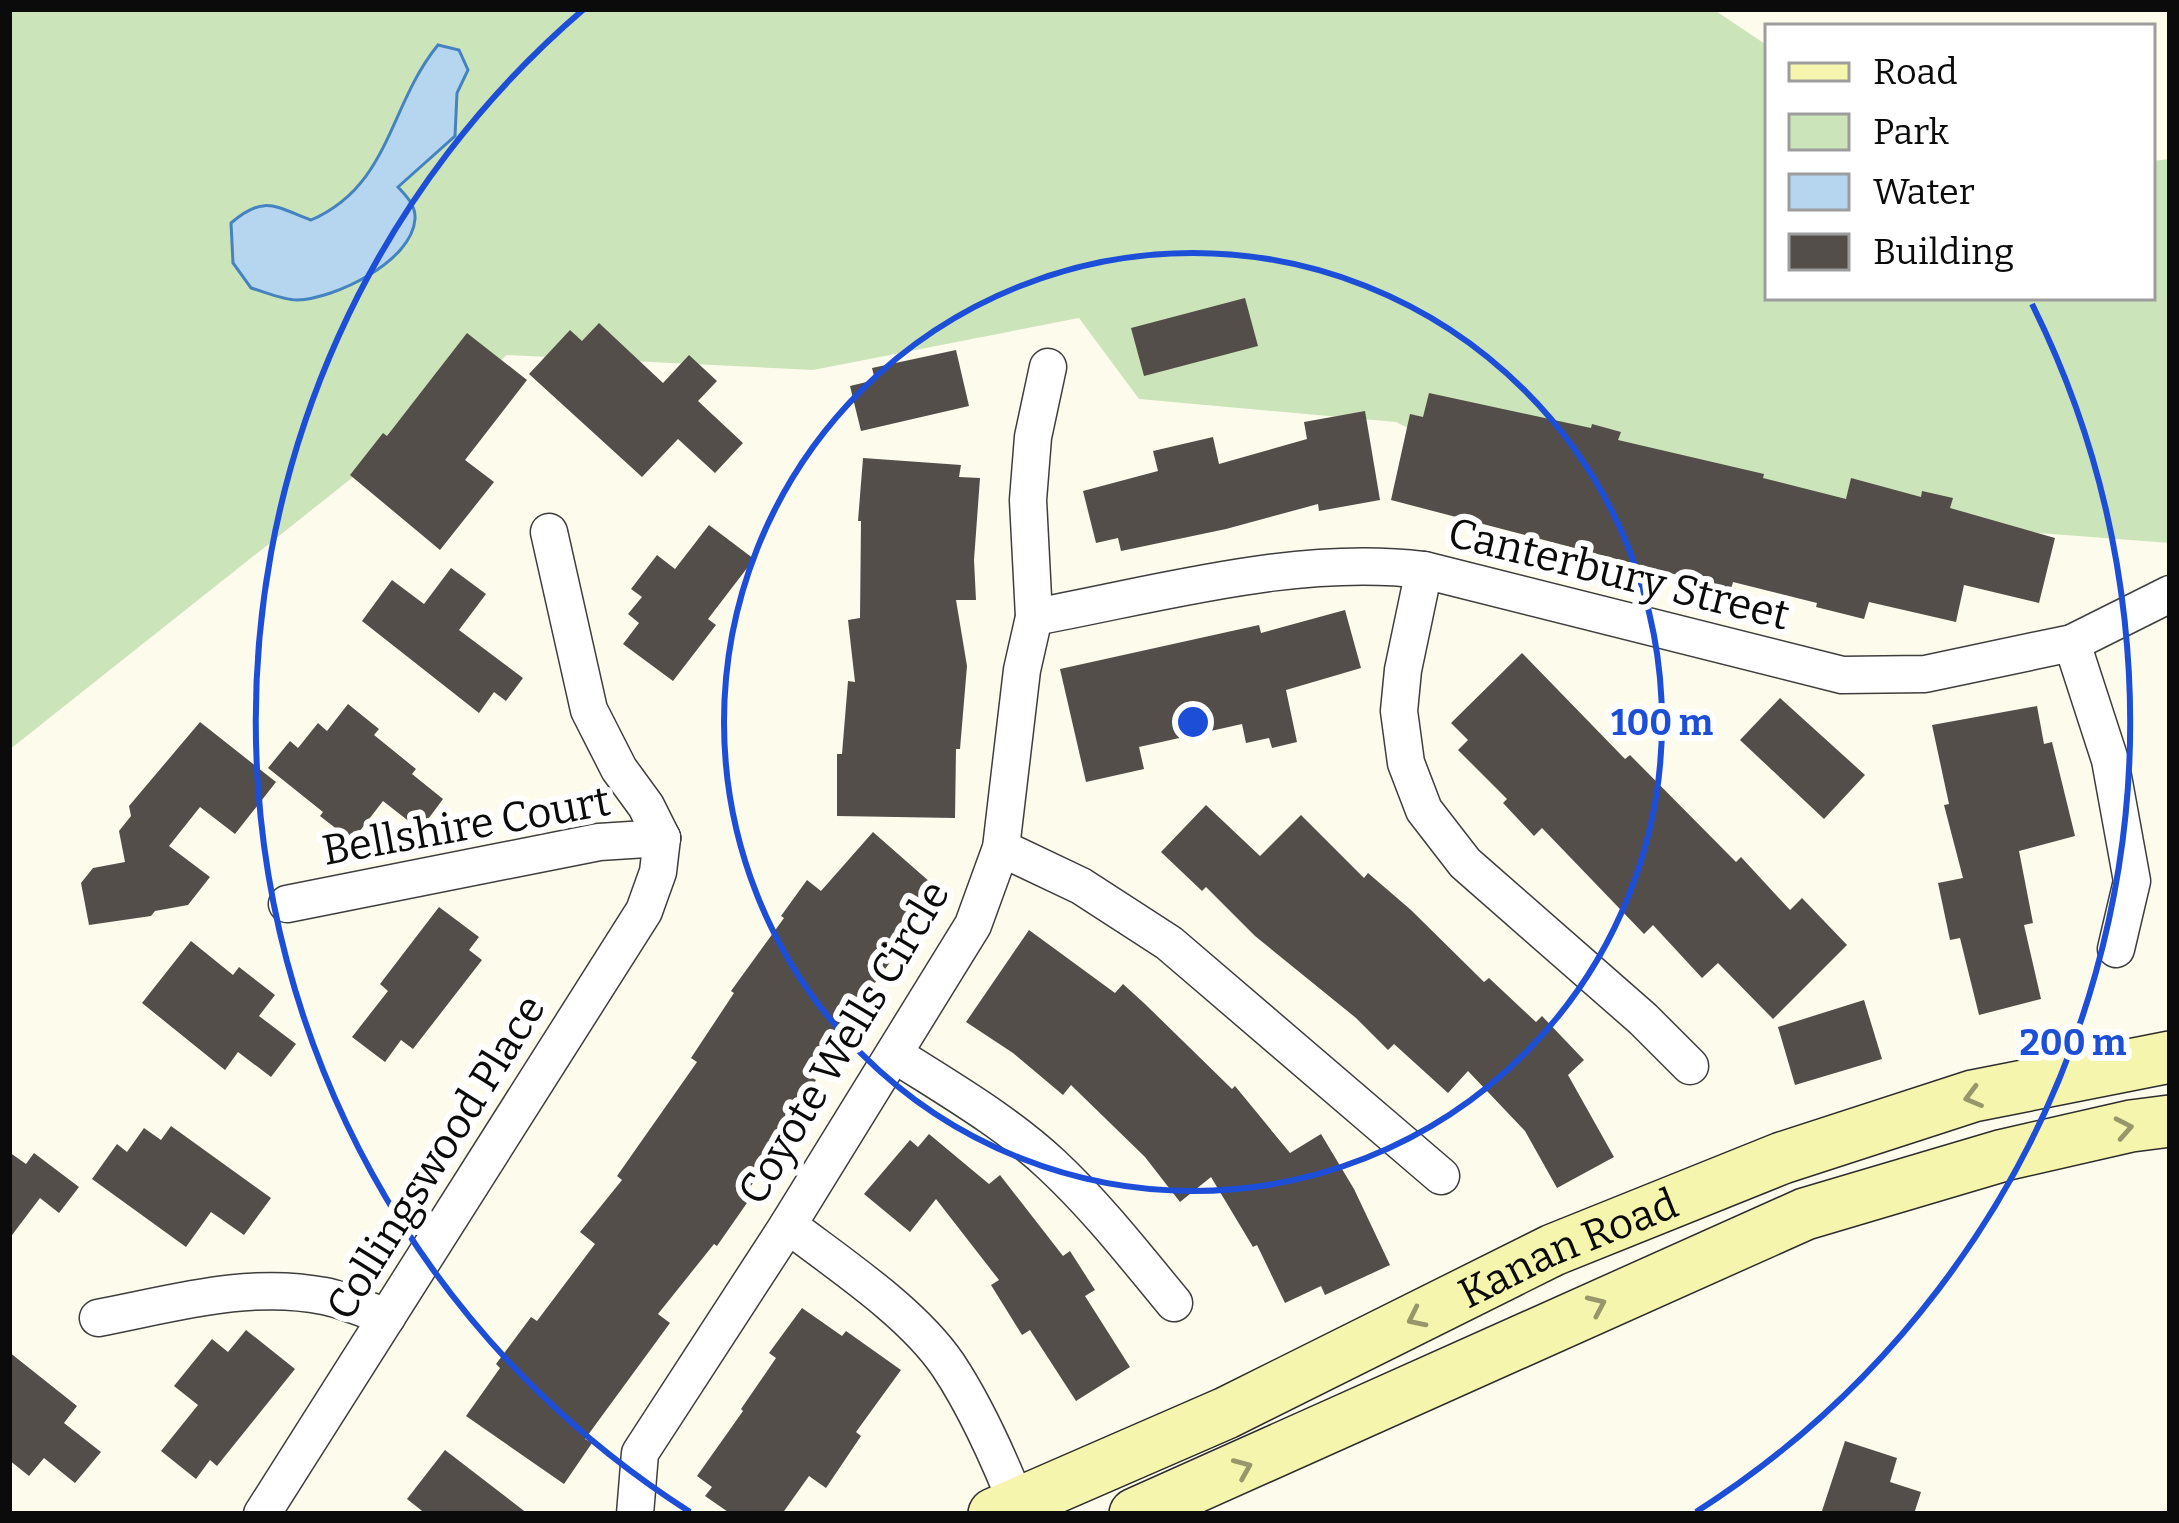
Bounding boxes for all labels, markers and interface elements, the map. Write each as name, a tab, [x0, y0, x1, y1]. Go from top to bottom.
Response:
legend	[1765, 24, 2155, 300]
text: Road	[1873, 50, 1958, 94]
text: Park	[1873, 110, 1950, 154]
text: Water	[1873, 170, 1975, 214]
text: Building	[1873, 230, 2014, 274]
street label: Canterbury Street	[1443, 507, 1795, 641]
centre of rings	[1172, 701, 1214, 743]
text: 100 m	[1611, 701, 1713, 745]
street label: Bellshire Court	[318, 776, 614, 876]
street label: Coyote Wells Circle	[728, 872, 960, 1213]
street label: Collingswood Place	[316, 986, 556, 1329]
text: 200 m	[2020, 1021, 2126, 1065]
one-way arrow	[1963, 1083, 1984, 1108]
one-way arrow	[2114, 1116, 2134, 1142]
street label: Kanan Road	[1451, 1179, 1685, 1319]
one-way arrow	[1585, 1296, 1606, 1320]
one-way arrow	[1407, 1303, 1429, 1326]
one-way arrow	[1230, 1459, 1252, 1483]

